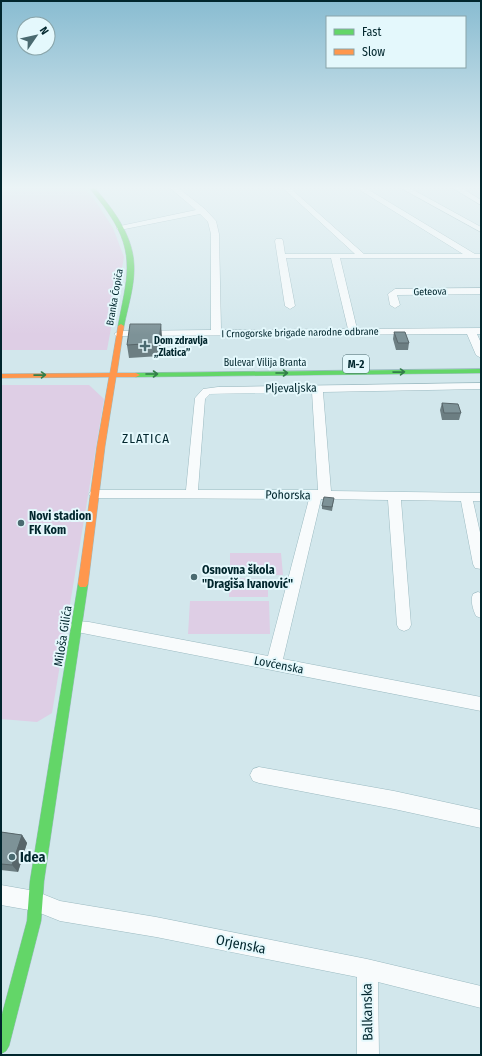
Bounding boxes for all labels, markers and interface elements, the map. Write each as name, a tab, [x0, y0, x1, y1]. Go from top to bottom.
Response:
north arrow	[16, 16, 56, 56]
legend	[326, 16, 466, 68]
text: N	[37, 24, 51, 37]
text: Fast	[362, 25, 381, 39]
text: Slow	[362, 45, 385, 59]
street label: Branka Ćopića	[102, 267, 126, 327]
street label: Geteova	[413, 286, 447, 298]
street label: I Crnogorske brigade narodne odbrane	[221, 326, 379, 340]
place label: Dom zdravlja „Zlatica”	[154, 335, 208, 359]
marker: Dom zdravlja „Zlatica”	[139, 340, 151, 352]
road number: M-2	[343, 355, 369, 373]
street label: Bulevar Vilija Branta	[224, 357, 306, 369]
one-way arrow	[392, 368, 405, 376]
one-way arrow	[275, 369, 288, 377]
one-way arrow	[145, 370, 158, 378]
one-way arrow	[33, 371, 46, 379]
street label: Pljevaljska	[265, 381, 317, 395]
district label: ZLATICA	[122, 431, 170, 446]
street label: Pohorska	[265, 488, 311, 502]
place label: Novi stadion FK Kom	[29, 509, 91, 537]
marker: Novi stadion FK Kom	[16, 518, 26, 528]
place label: Osnovna škola "Dragiša Ivanović"	[202, 563, 293, 591]
marker: Osnovna škola "Dragiša Ivanović"	[189, 572, 199, 582]
street label: Miloša Gilića	[51, 604, 75, 668]
street label: Lovćenska	[253, 653, 305, 677]
place label: Idea	[20, 849, 45, 866]
marker: Idea	[7, 852, 17, 862]
street label: Orjenska	[214, 931, 267, 958]
street label: Balkanska	[358, 983, 377, 1041]

